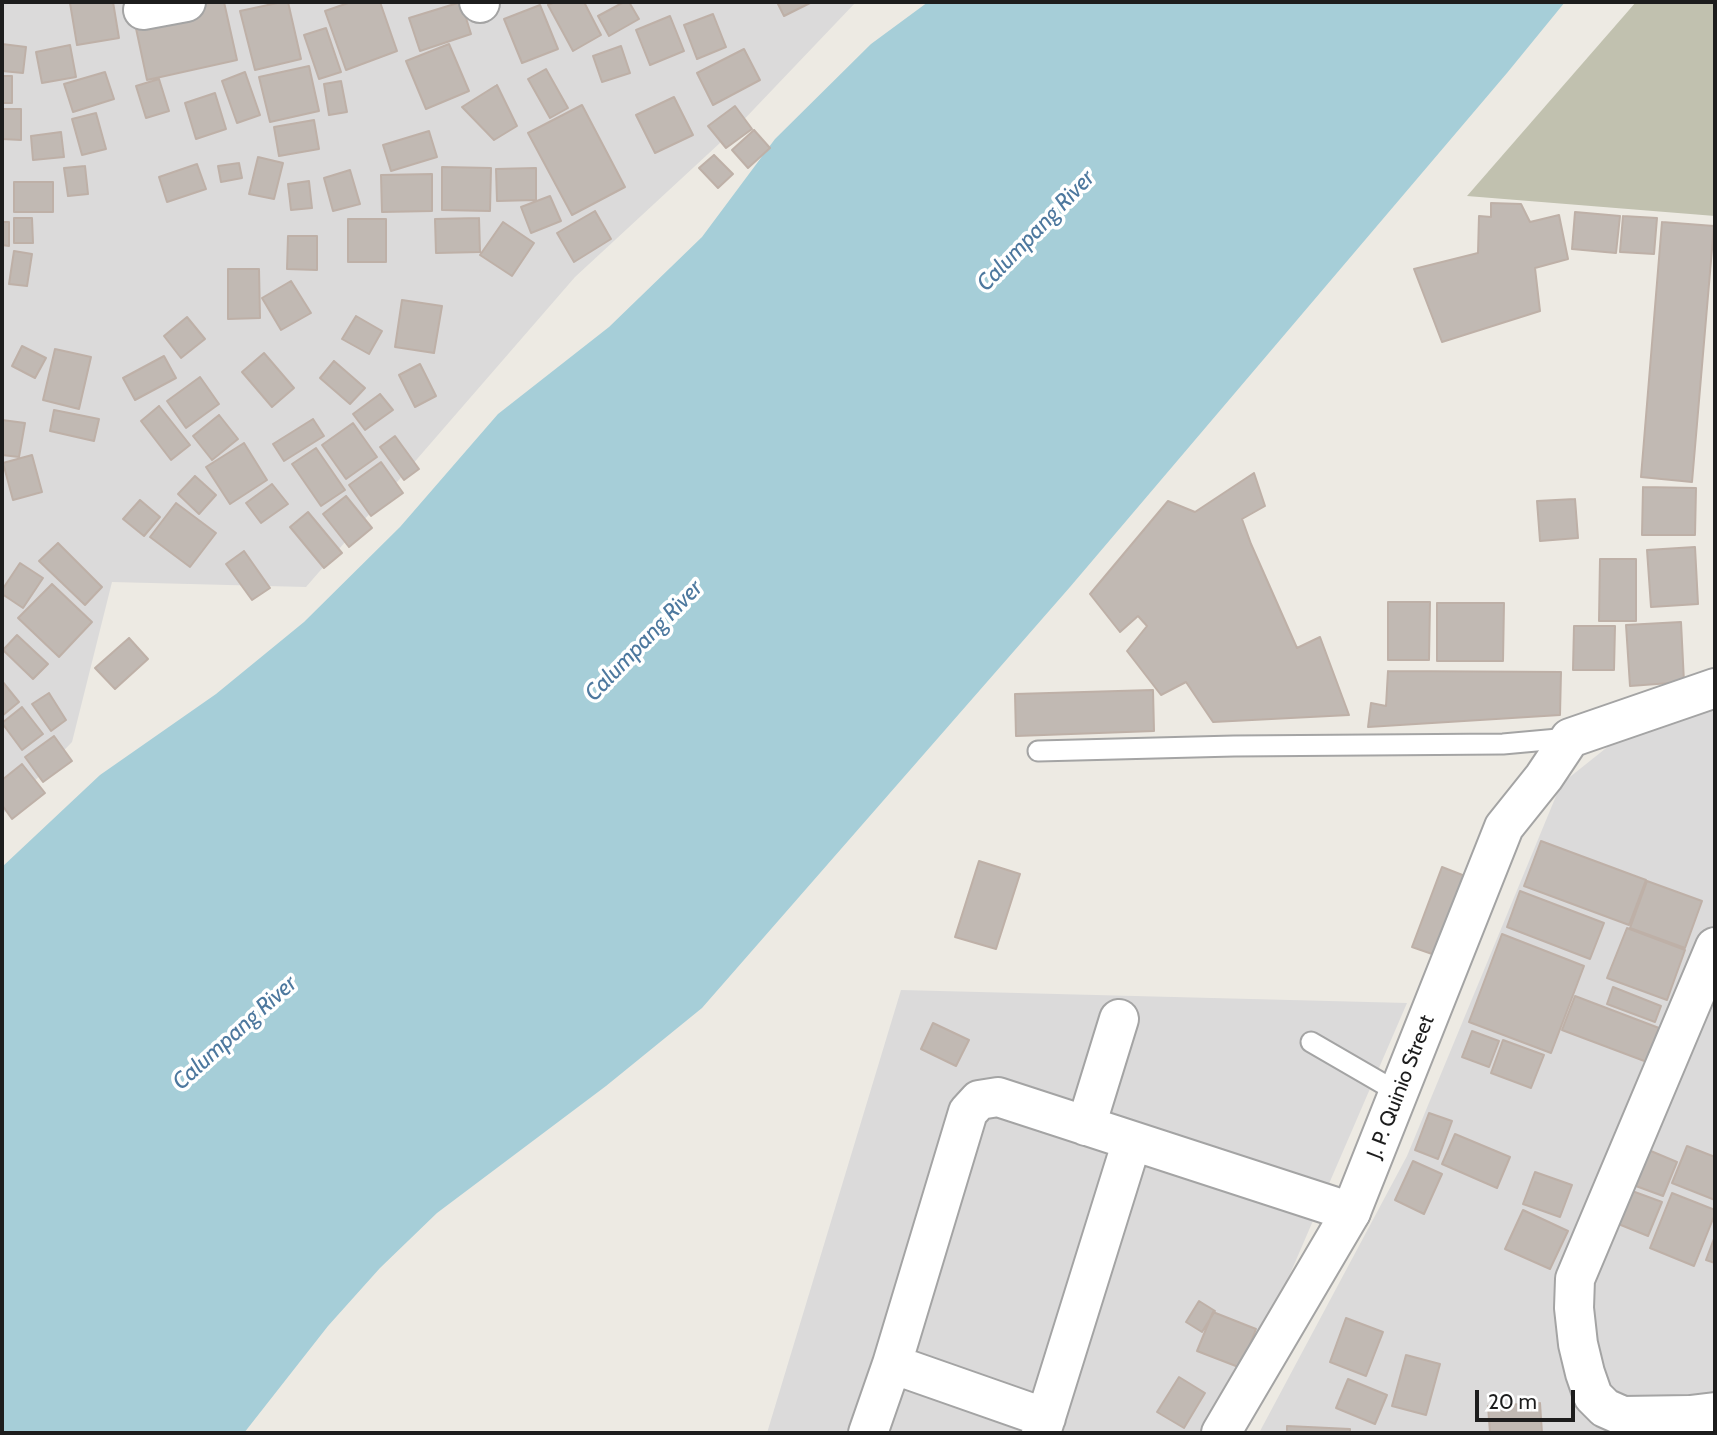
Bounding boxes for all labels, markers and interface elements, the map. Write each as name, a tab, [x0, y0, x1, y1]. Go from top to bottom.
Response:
water label: Calumpang River	[971, 165, 1101, 297]
water label: Calumpang River	[579, 575, 709, 707]
water label: Calumpang River	[167, 970, 303, 1096]
street label: J. P. Quinio Street	[1362, 1012, 1440, 1162]
scale bar	[1479, 1376, 1579, 1420]
text: 20 m	[1488, 1389, 1537, 1414]

